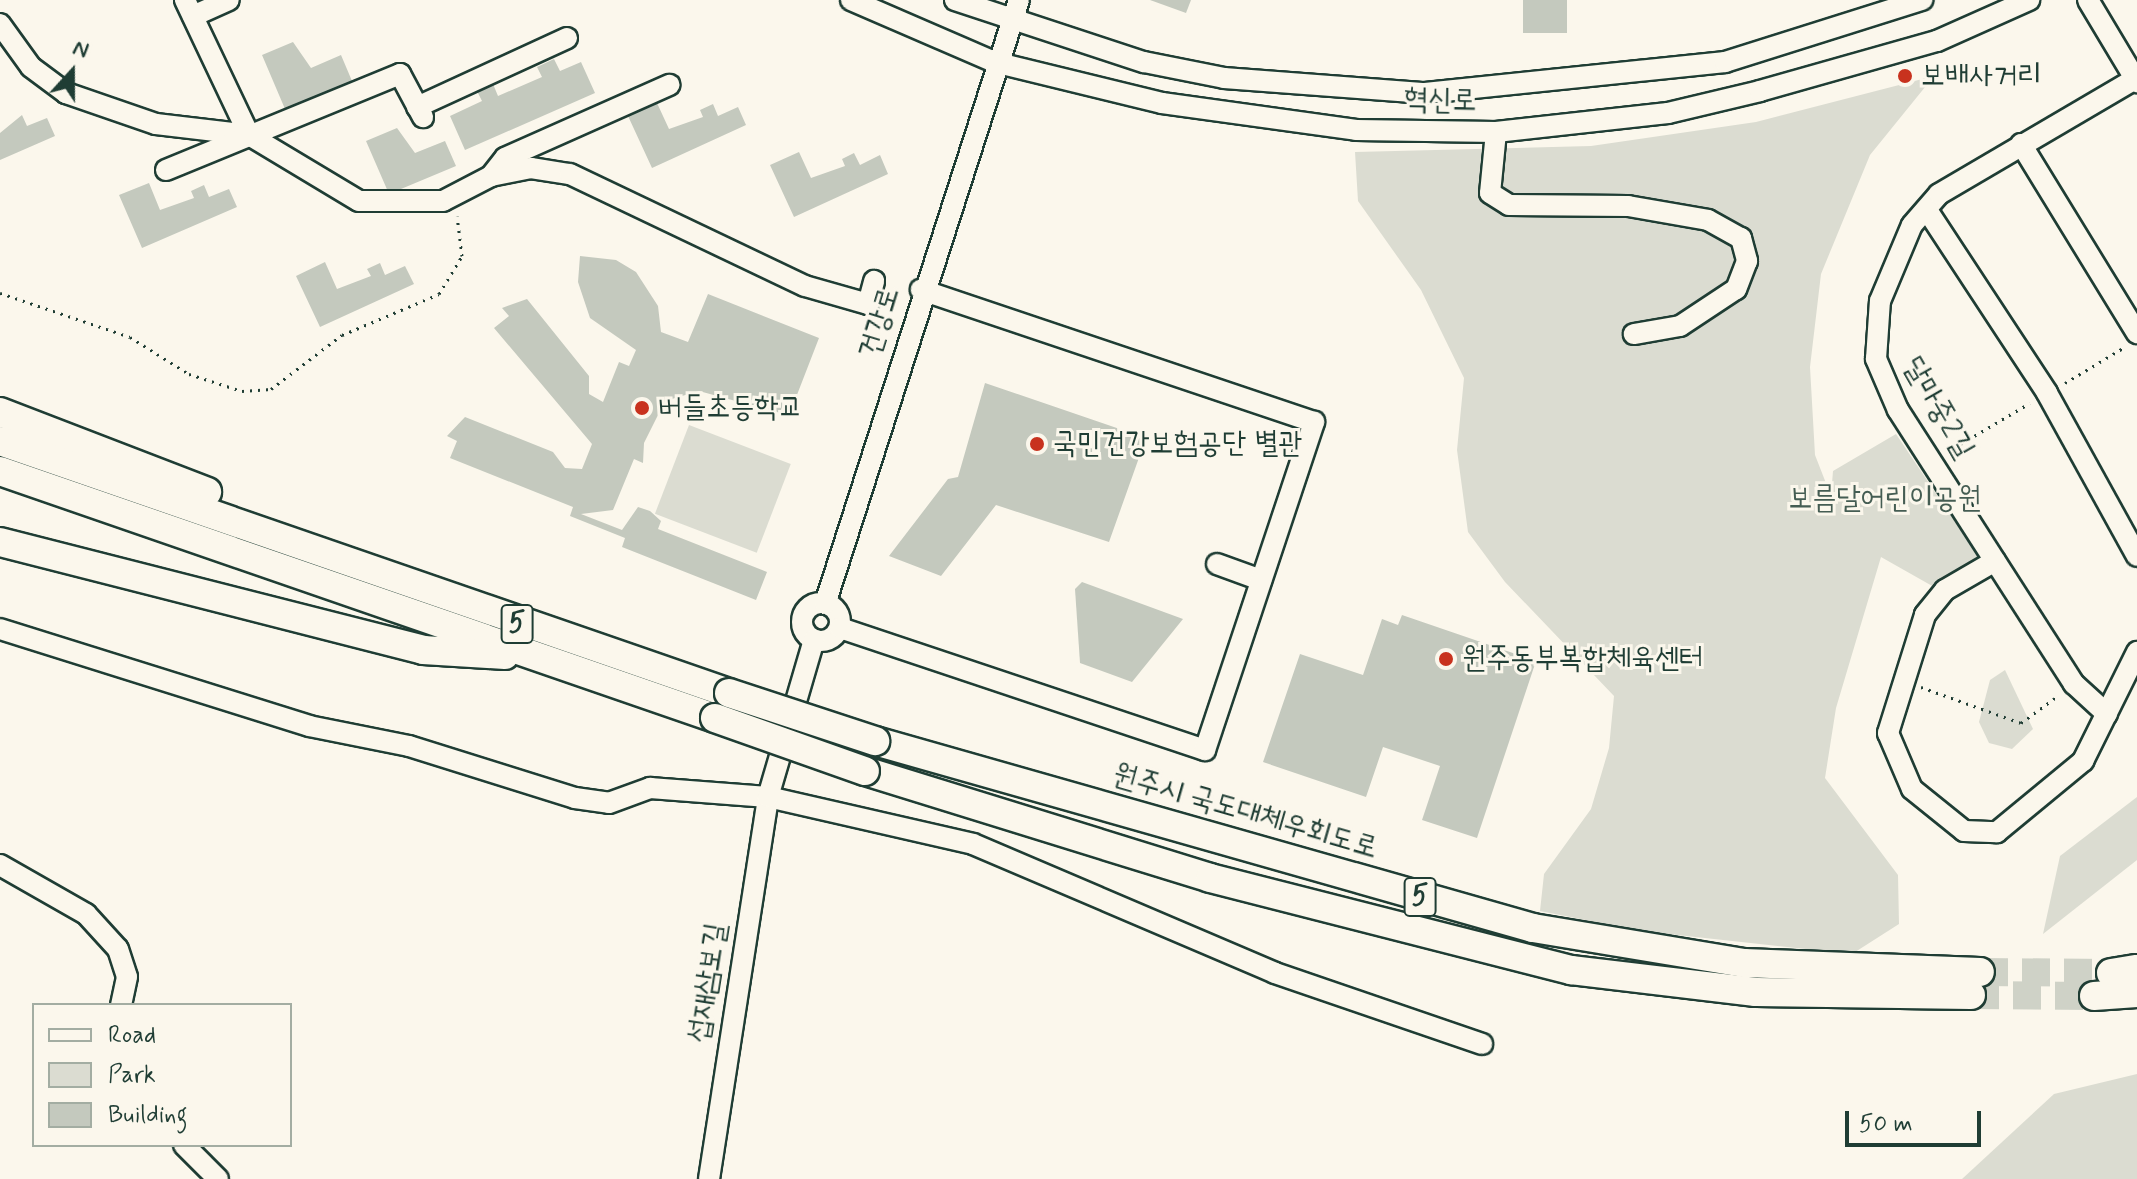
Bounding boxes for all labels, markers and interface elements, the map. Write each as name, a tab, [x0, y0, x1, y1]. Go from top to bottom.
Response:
north arrow	[32, 32, 112, 112]
text: N	[69, 34, 92, 65]
place label: 보배사거리	[1921, 58, 2042, 94]
marker: 보배사거리	[1896, 67, 1914, 85]
street label: 혁신로	[1403, 82, 1477, 120]
street label: 건강로	[852, 283, 908, 363]
street label: 달마중2길	[1895, 351, 1981, 465]
place label: 버들초등학교	[658, 390, 803, 426]
marker: 버들초등학교	[633, 399, 651, 417]
place label: 국민건강보험공단 별관	[1053, 426, 1303, 462]
marker: 국민건강보험공단 별관	[1028, 435, 1046, 453]
park label: 보름달어린이공원	[1788, 481, 1982, 517]
road number: 5	[499, 600, 535, 648]
place label: 원주동부복합체육센터	[1462, 641, 1703, 677]
marker: 원주동부복합체육센터	[1437, 650, 1455, 668]
street label: 원주시 국도대체우회도로	[1109, 757, 1381, 867]
road number: 5	[1402, 873, 1438, 921]
street label: 섭재삼보길	[681, 921, 735, 1045]
legend	[32, 1003, 292, 1147]
text: Road	[108, 1020, 156, 1051]
text: Park	[108, 1060, 156, 1091]
scale bar	[1849, 1095, 1985, 1145]
text: Building	[108, 1100, 188, 1131]
text: 50 m	[1859, 1109, 1913, 1140]

